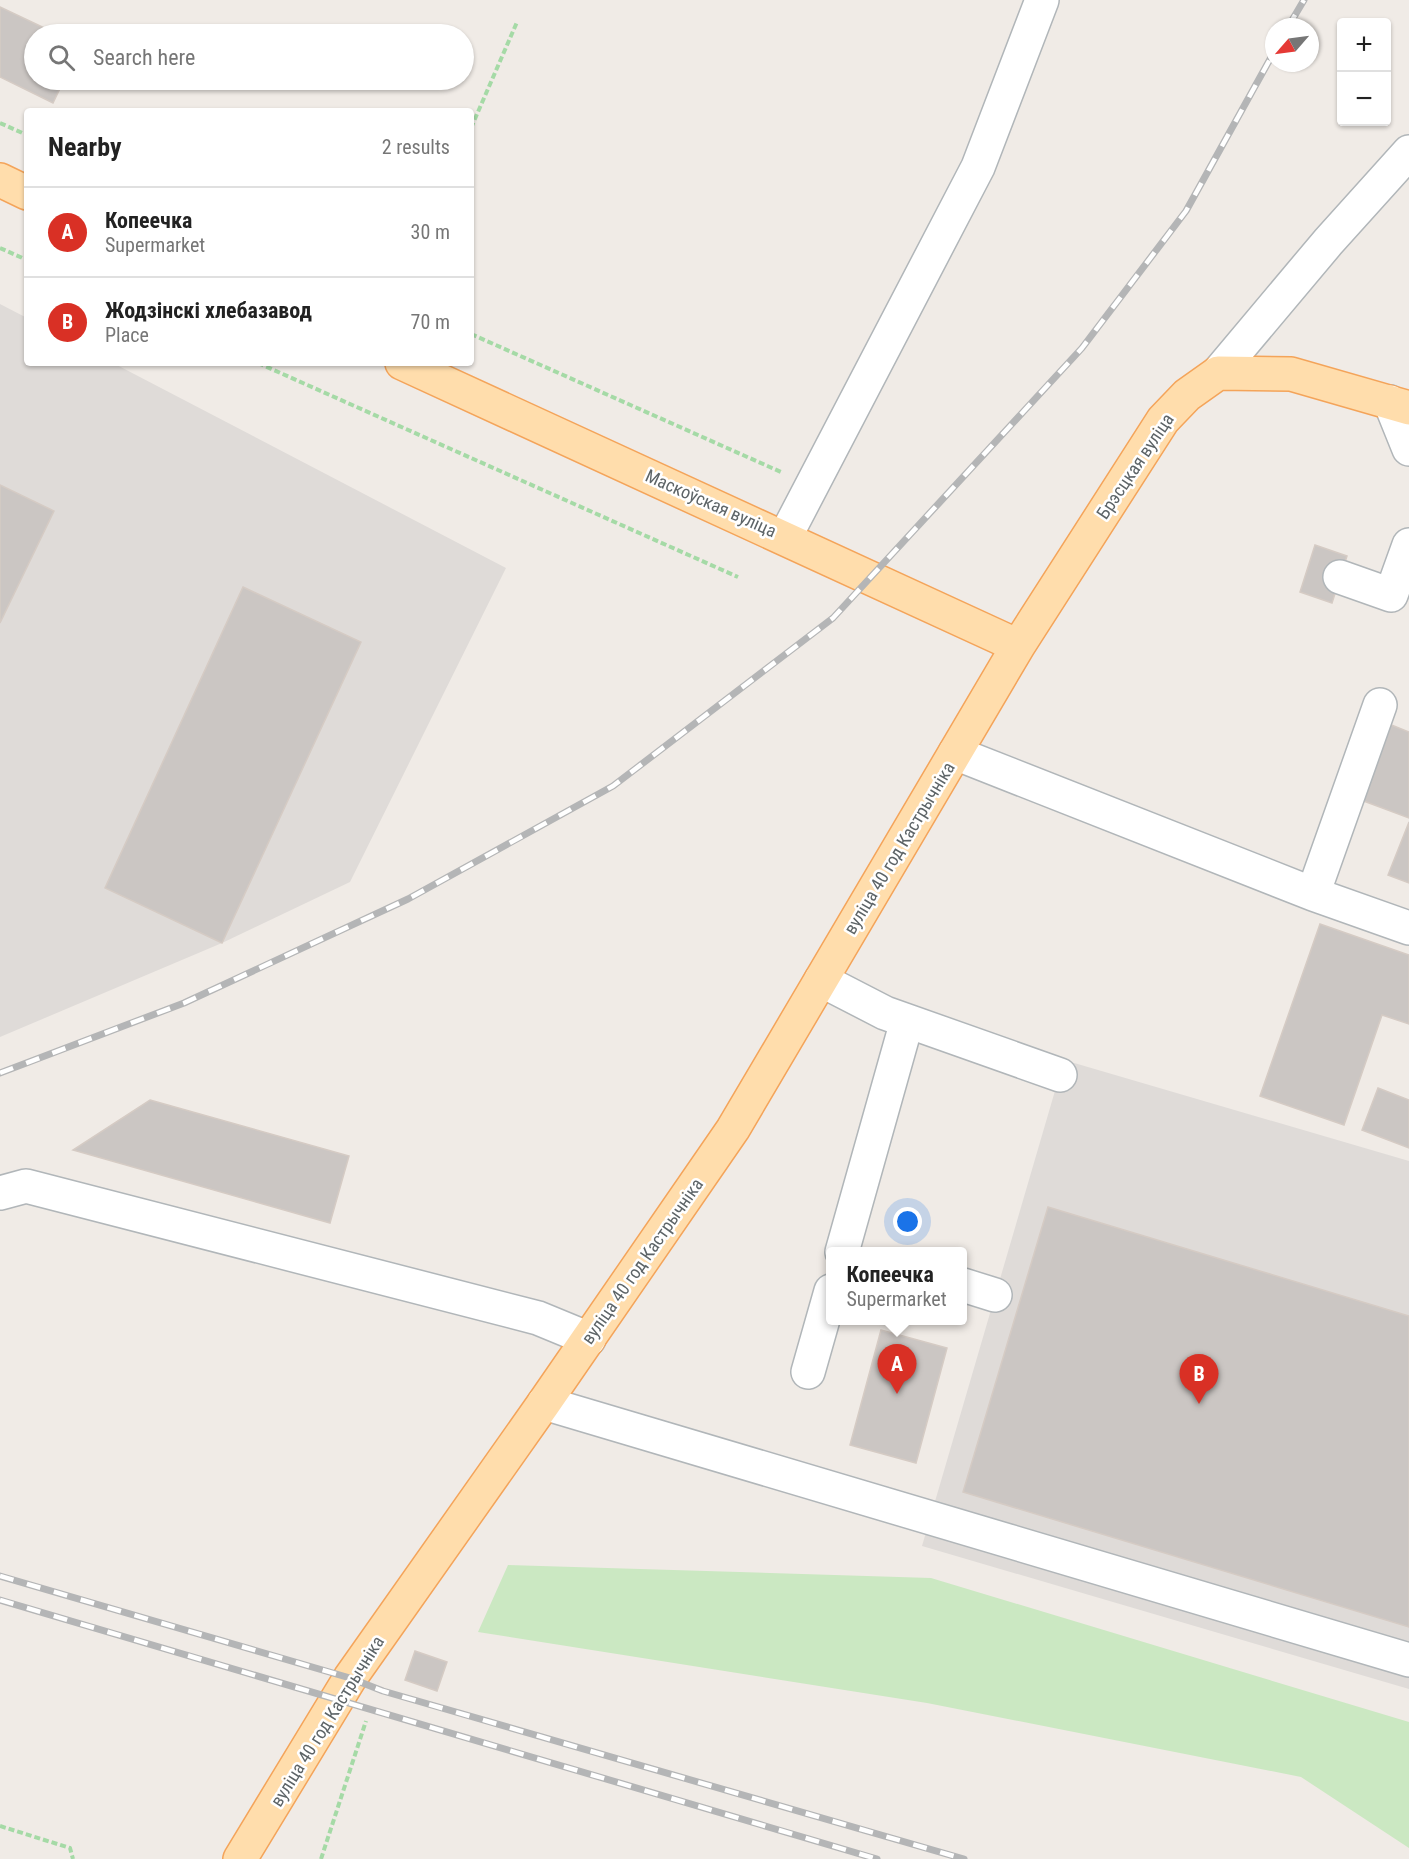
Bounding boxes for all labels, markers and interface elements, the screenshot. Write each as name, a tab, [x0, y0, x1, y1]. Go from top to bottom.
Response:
north arrow	[1265, 18, 1319, 72]
map controls	[1337, 18, 1391, 126]
button: +	[1337, 18, 1391, 72]
search box	[24, 24, 474, 90]
icon: search	[45, 41, 78, 74]
text: Search here	[93, 45, 195, 70]
button: −	[1337, 72, 1391, 126]
text: Nearby	[48, 132, 122, 162]
text: 2 results	[382, 135, 450, 159]
text: Копеечка	[105, 208, 192, 233]
text: A	[62, 220, 73, 244]
text: 30 m	[411, 220, 450, 244]
text: Supermarket	[105, 233, 205, 257]
text: Жодзінскі хлебазавод	[105, 298, 312, 323]
text: B	[62, 310, 73, 334]
text: 70 m	[411, 310, 450, 334]
text: Place	[105, 323, 149, 347]
street label: Брэсцкая вуліца	[1092, 409, 1178, 523]
street label: Маскоўская вуліца	[642, 465, 780, 541]
street label: вуліца 40 год Кастрычніка	[839, 758, 959, 938]
street label: вуліца 40 год Кастрычніка	[577, 1174, 707, 1348]
your location	[893, 1207, 922, 1236]
popup	[826, 1247, 967, 1325]
text: Копеечка	[846, 1262, 934, 1287]
text: Supermarket	[846, 1287, 947, 1311]
pin: A	[878, 1344, 916, 1394]
pin: B	[1180, 1354, 1218, 1404]
street label: вуліца 40 год Кастрычніка	[266, 1632, 388, 1810]

